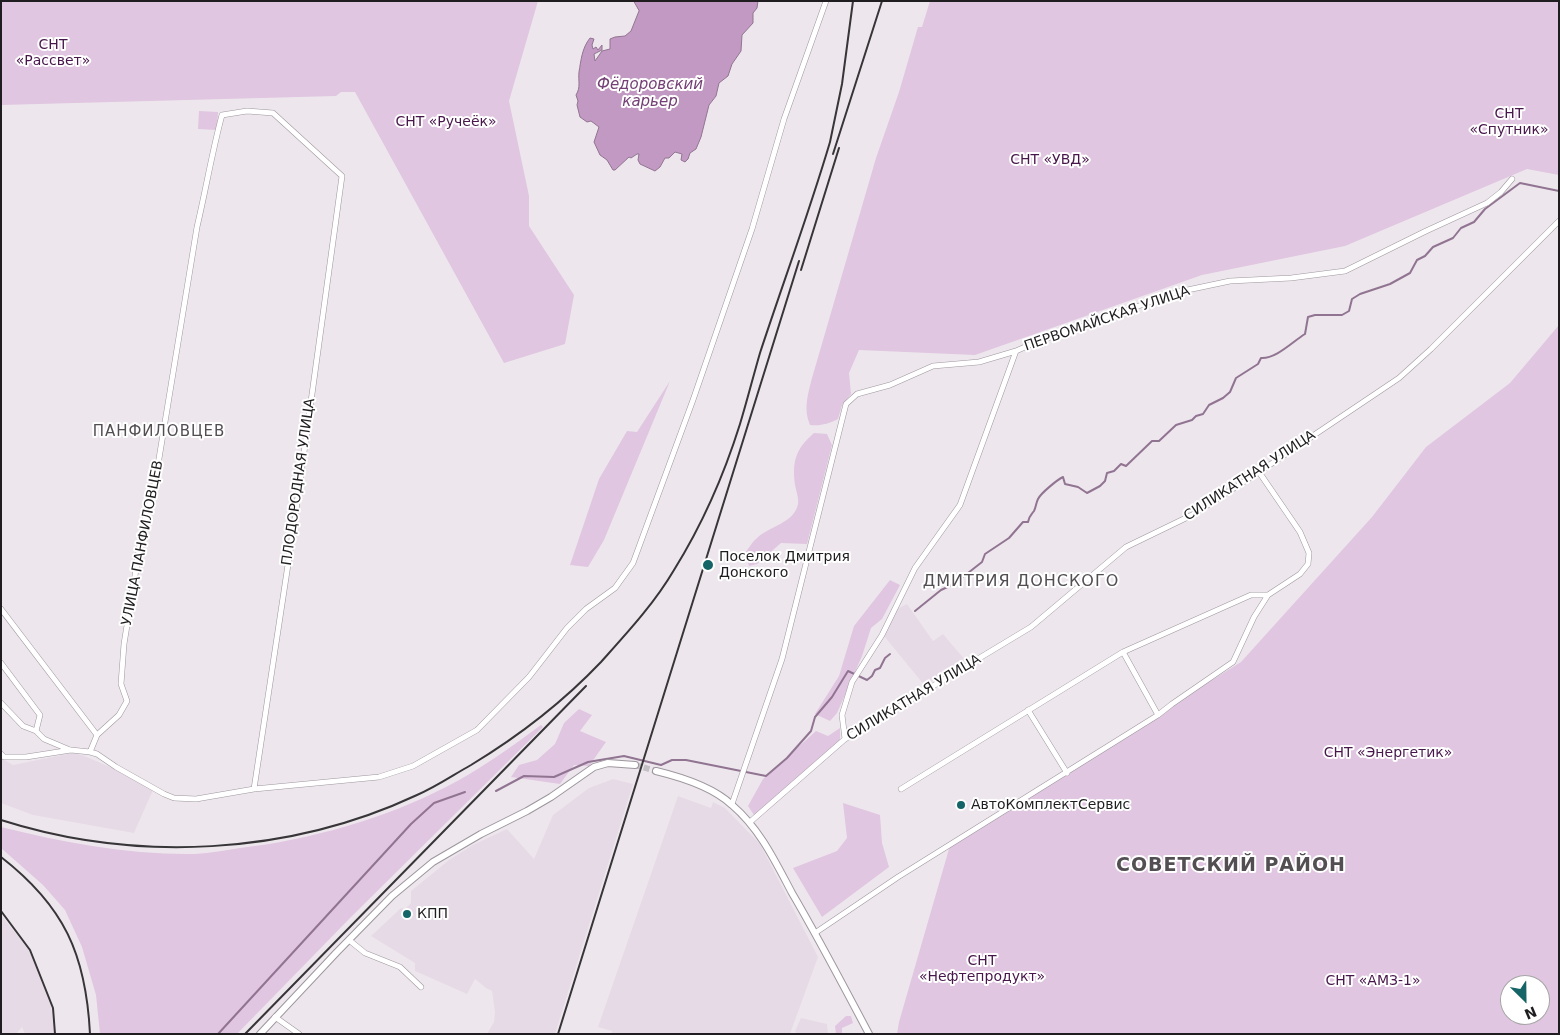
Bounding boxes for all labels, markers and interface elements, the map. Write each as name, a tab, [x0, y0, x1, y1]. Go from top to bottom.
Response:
park label: СНТ «Рассвет»	[16, 37, 90, 70]
water label: Фёдоровский карьер	[597, 76, 703, 111]
park label: СНТ «Спутник»	[1469, 106, 1549, 138]
park label: СНТ «Ручеёк»	[395, 114, 497, 130]
park label: СНТ «УВД»	[1010, 152, 1090, 168]
street label: ПЕРВОМАЙСКАЯ УЛИЦА	[1022, 283, 1192, 355]
street label: ПЛОДОРОДНАЯ УЛИЦА	[279, 397, 319, 567]
district label: ПАНФИЛОВЦЕВ	[91, 423, 227, 441]
street label: СИЛИКАТНАЯ УЛИЦА	[1181, 427, 1319, 525]
street label: УЛИЦА ПАНФИЛОВЦЕВ	[119, 459, 167, 627]
place label: Поселок Дмитрия Донского	[719, 549, 850, 582]
marker: Поселок Дмитрия Донского	[701, 558, 715, 572]
district label: ДМИТРИЯ ДОНСКОГО	[921, 572, 1121, 592]
street label: СИЛИКАТНАЯ УЛИЦА	[844, 651, 984, 745]
park label: СНТ «Энергетик»	[1324, 745, 1452, 761]
place label: АвтоКомплектСервис	[971, 797, 1130, 813]
marker: АвтоКомплектСервис	[955, 799, 967, 811]
district label: СОВЕТСКИЙ РАЙОН	[1114, 855, 1348, 877]
place label: КПП	[417, 906, 448, 922]
marker: КПП	[401, 908, 413, 920]
park label: СНТ «Нефтепродукт»	[919, 953, 1045, 986]
park label: СНТ «АМЗ-1»	[1325, 973, 1421, 989]
north arrow	[1500, 975, 1550, 1025]
text: N	[1522, 1003, 1539, 1023]

